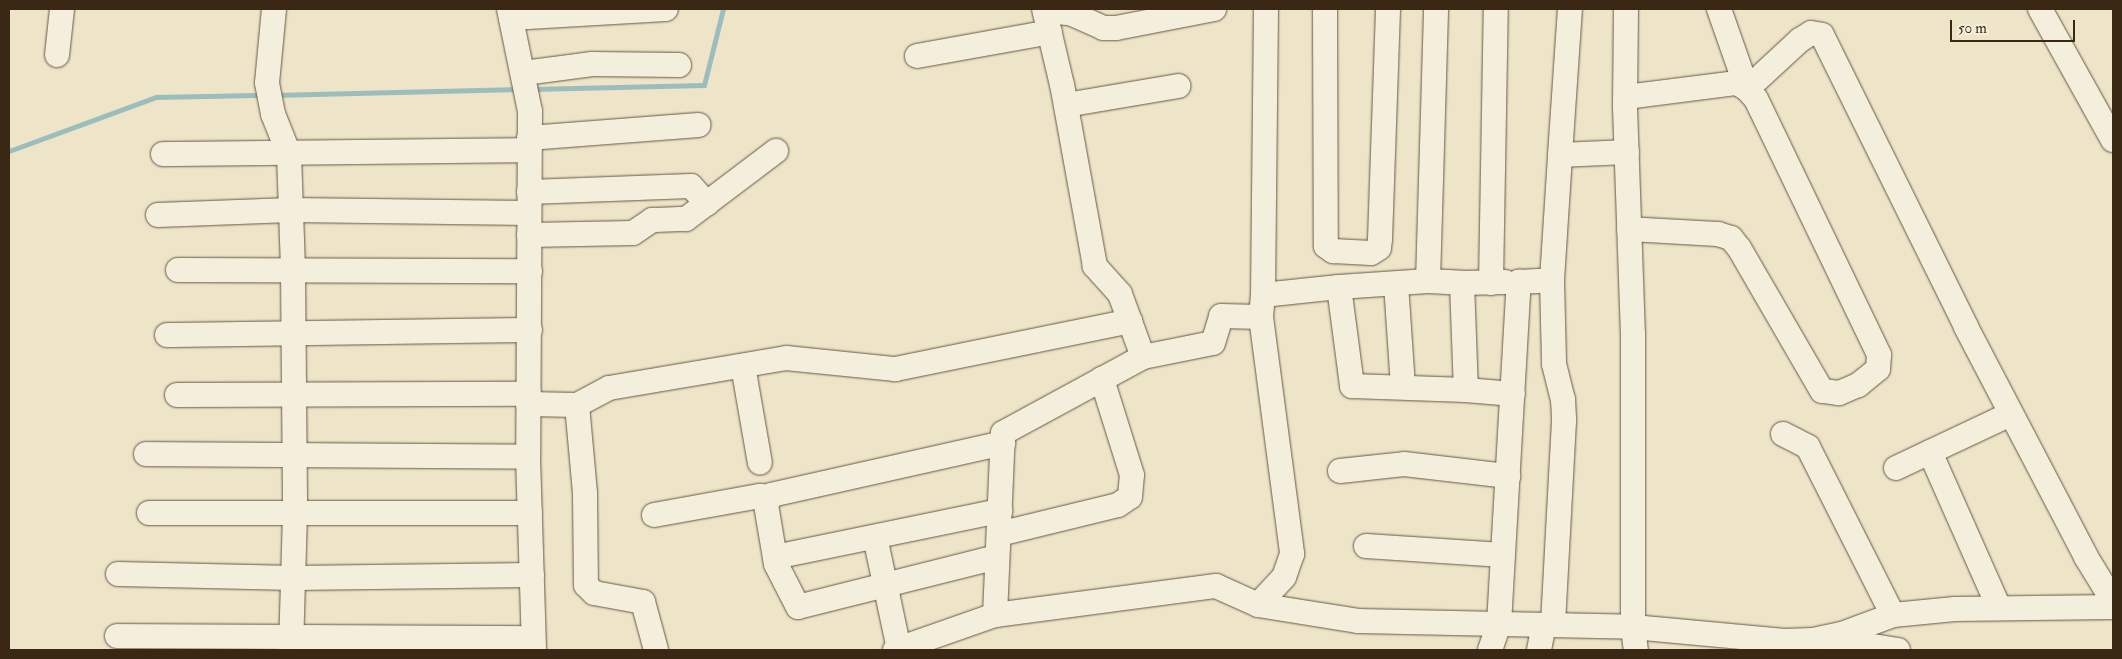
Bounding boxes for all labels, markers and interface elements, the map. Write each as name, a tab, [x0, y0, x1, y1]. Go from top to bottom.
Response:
scale bar	[1952, 10, 2077, 42]
text: 50 m	[1958, 19, 1987, 38]

